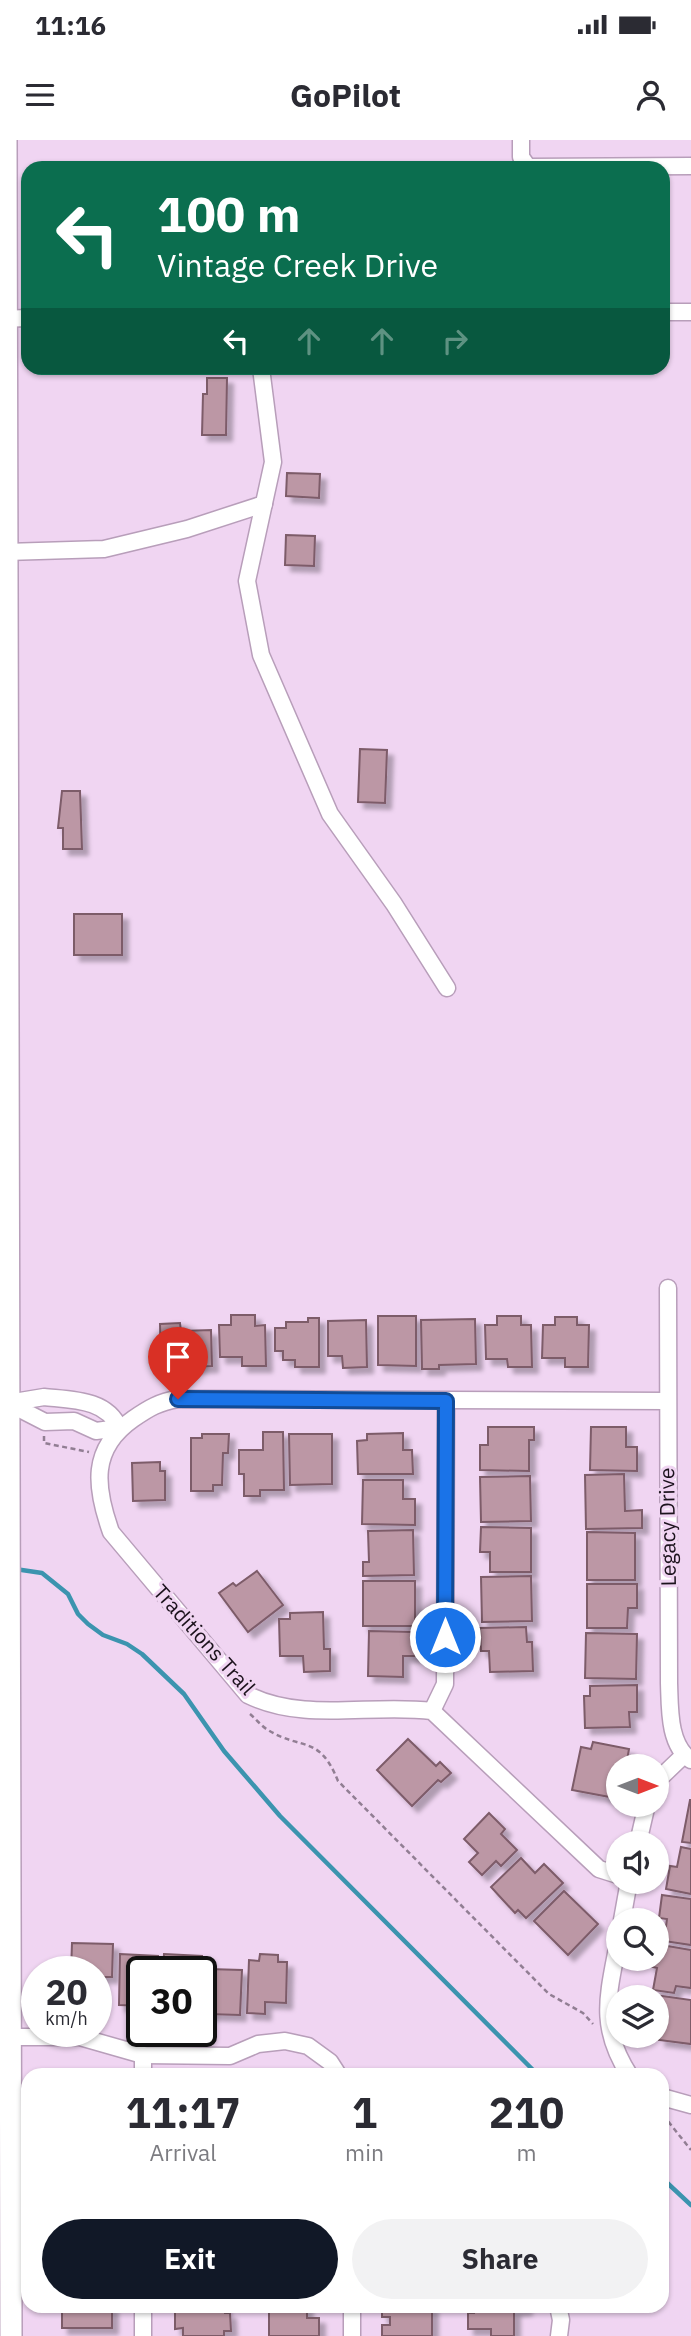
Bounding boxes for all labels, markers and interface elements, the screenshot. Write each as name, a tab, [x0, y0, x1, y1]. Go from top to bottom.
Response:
text: 11:16	[35, 8, 106, 42]
text: GoPilot	[290, 74, 401, 116]
icon: menu	[21, 76, 59, 114]
icon: person	[632, 76, 670, 114]
text: 100 m	[157, 182, 301, 245]
icon: left	[42, 189, 133, 280]
text: Vintage Creek Drive	[157, 244, 438, 286]
icon: left	[217, 322, 255, 360]
icon: ahead	[290, 322, 328, 360]
icon: ahead	[363, 322, 401, 360]
icon: right	[436, 322, 474, 360]
pin	[148, 1327, 208, 1399]
icon: arrive	[159, 1338, 197, 1376]
street label: Legacy Drive	[652, 1467, 682, 1587]
street label: Traditions Trail	[148, 1578, 262, 1701]
position arrow	[408, 1600, 482, 1674]
north arrow	[606, 1754, 668, 1816]
map controls	[606, 1754, 669, 2048]
button: sound	[606, 1831, 669, 1894]
button: search	[606, 1908, 669, 1971]
speed limit sign: 30	[126, 1956, 217, 2047]
text: 20	[45, 1969, 88, 2015]
button: layers	[606, 1985, 669, 2048]
text: km/h	[45, 2007, 88, 2030]
text: 11:17	[126, 2085, 240, 2140]
text: 1	[352, 2085, 377, 2140]
text: 210	[489, 2085, 564, 2140]
text: Arrival	[150, 2137, 217, 2167]
text: min	[345, 2137, 384, 2167]
text: m	[516, 2137, 537, 2167]
button: Exit	[42, 2219, 338, 2299]
button: Share	[352, 2219, 648, 2299]

